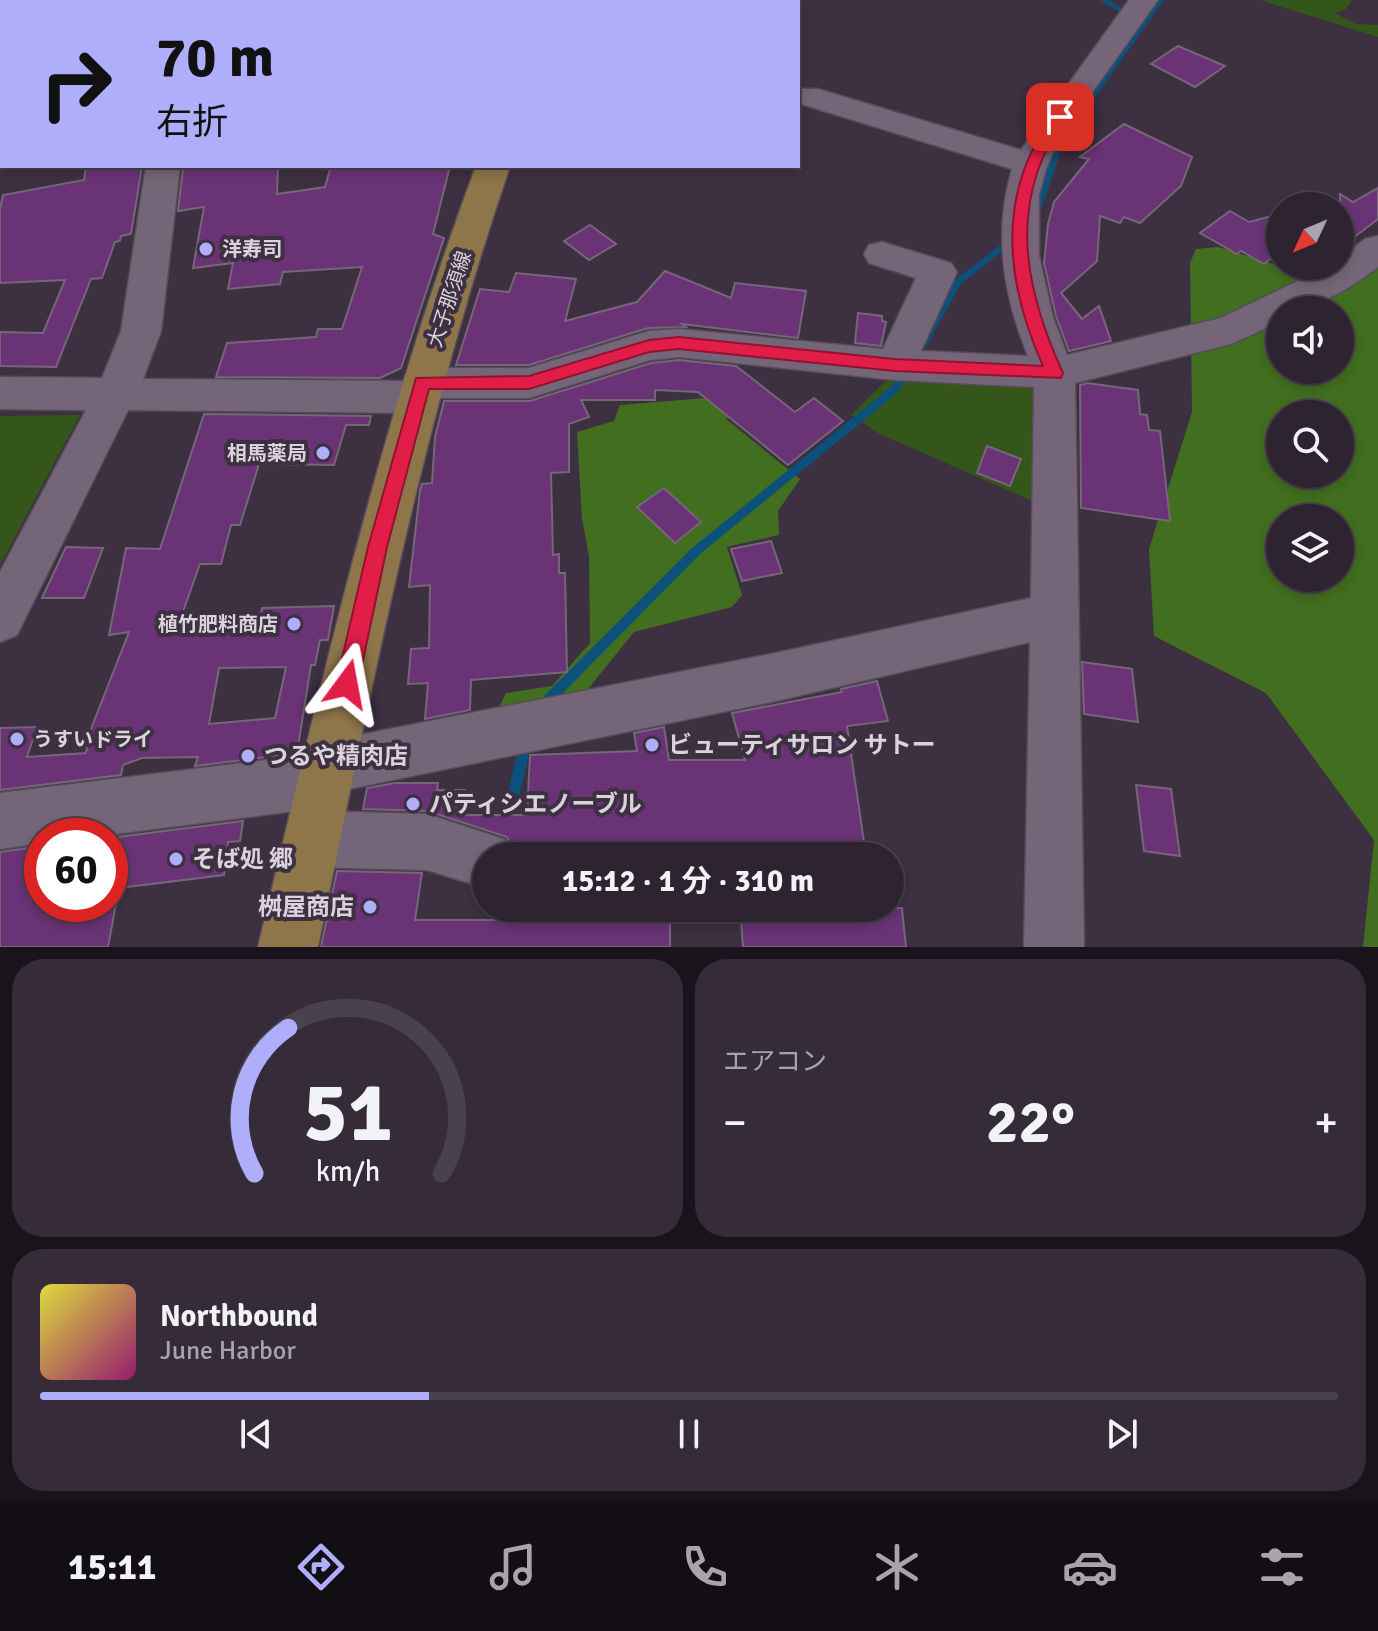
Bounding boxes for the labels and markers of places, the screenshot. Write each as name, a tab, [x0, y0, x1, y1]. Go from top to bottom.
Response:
pin	[1026, 83, 1094, 151]
place label: 洋寿司	[222, 237, 282, 262]
marker: 洋寿司	[197, 240, 215, 258]
place label: 相馬薬局	[227, 441, 307, 466]
marker: 相馬薬局	[314, 444, 332, 462]
place label: 植竹肥料商店	[158, 612, 278, 637]
marker: 植竹肥料商店	[285, 615, 303, 633]
place label: うすいドライ	[33, 727, 153, 752]
marker: うすいドライ	[8, 730, 26, 748]
place label: ビューティサロン サトー	[668, 730, 936, 760]
marker: ビューティサロン サトー	[643, 736, 661, 754]
place label: つるや精肉店	[264, 741, 408, 771]
marker: つるや精肉店	[239, 747, 257, 765]
place label: パティシエノーブル	[429, 789, 642, 819]
marker: パティシエノーブル	[404, 795, 422, 813]
place label: そば処 郷	[192, 844, 293, 874]
marker: そば処 郷	[167, 850, 185, 868]
place label: 桝屋商店	[258, 892, 354, 922]
marker: 桝屋商店	[361, 898, 379, 916]

